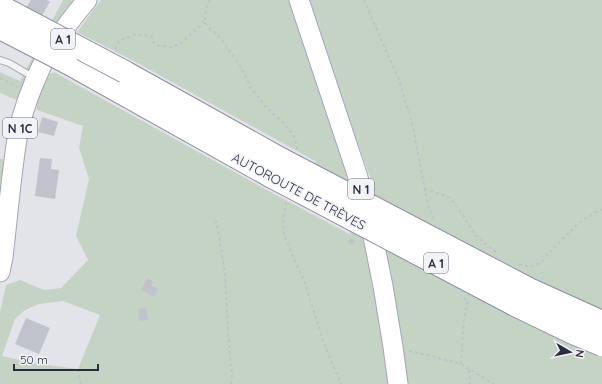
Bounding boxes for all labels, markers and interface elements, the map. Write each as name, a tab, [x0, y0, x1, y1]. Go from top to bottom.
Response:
road number: A 1	[51, 29, 75, 49]
road number: N 1C	[3, 118, 37, 138]
street label: AUTOROUTE DE TRÈVES	[229, 149, 369, 233]
road number: N 1	[348, 179, 374, 199]
road number: A 1	[424, 253, 448, 273]
north arrow	[550, 332, 590, 372]
scale bar	[14, 346, 98, 372]
text: N	[572, 348, 587, 359]
text: 50 m	[20, 352, 48, 367]

